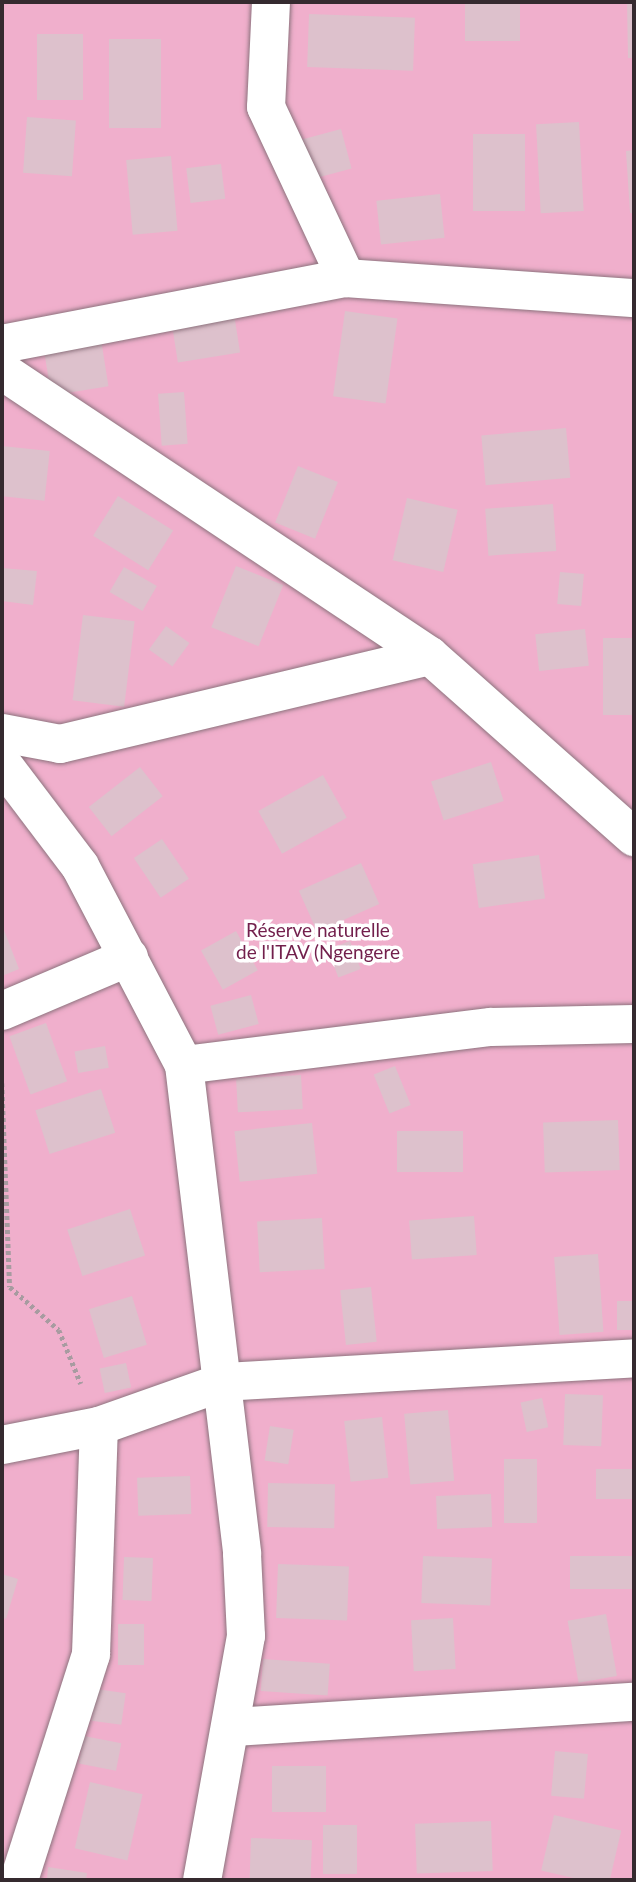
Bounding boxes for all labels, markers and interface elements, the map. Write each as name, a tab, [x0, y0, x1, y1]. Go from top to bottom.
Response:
park label: Réserve naturelle de l'ITAV (Ngengere	[236, 919, 400, 963]

